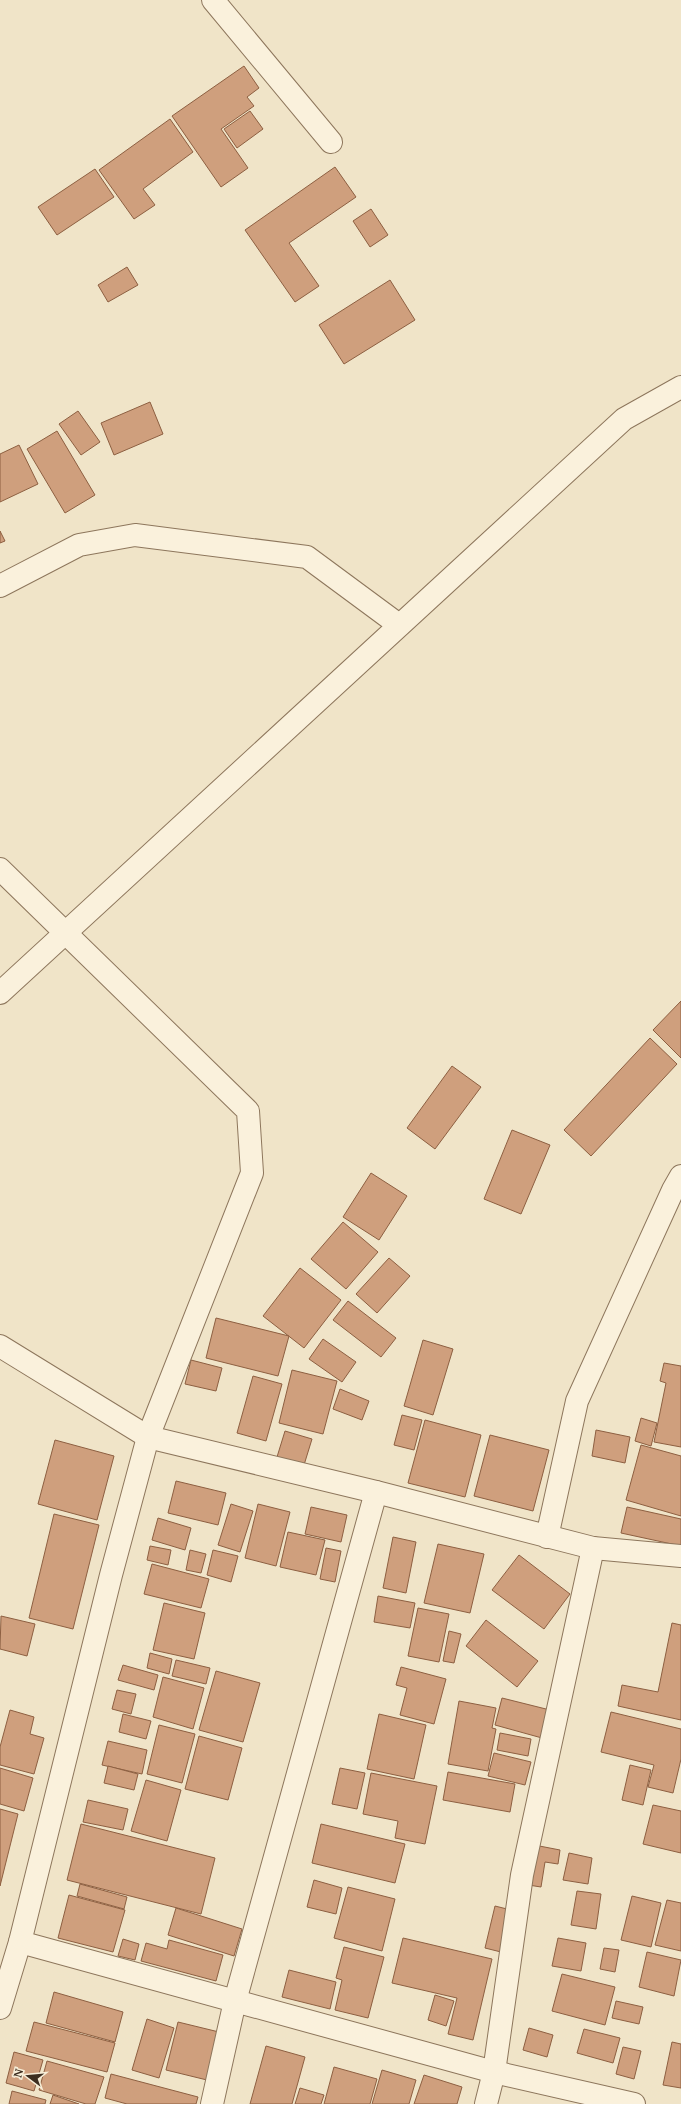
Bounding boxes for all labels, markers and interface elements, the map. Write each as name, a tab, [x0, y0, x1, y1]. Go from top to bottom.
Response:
north arrow	[8, 2056, 48, 2096]
text: N	[10, 2067, 26, 2079]

